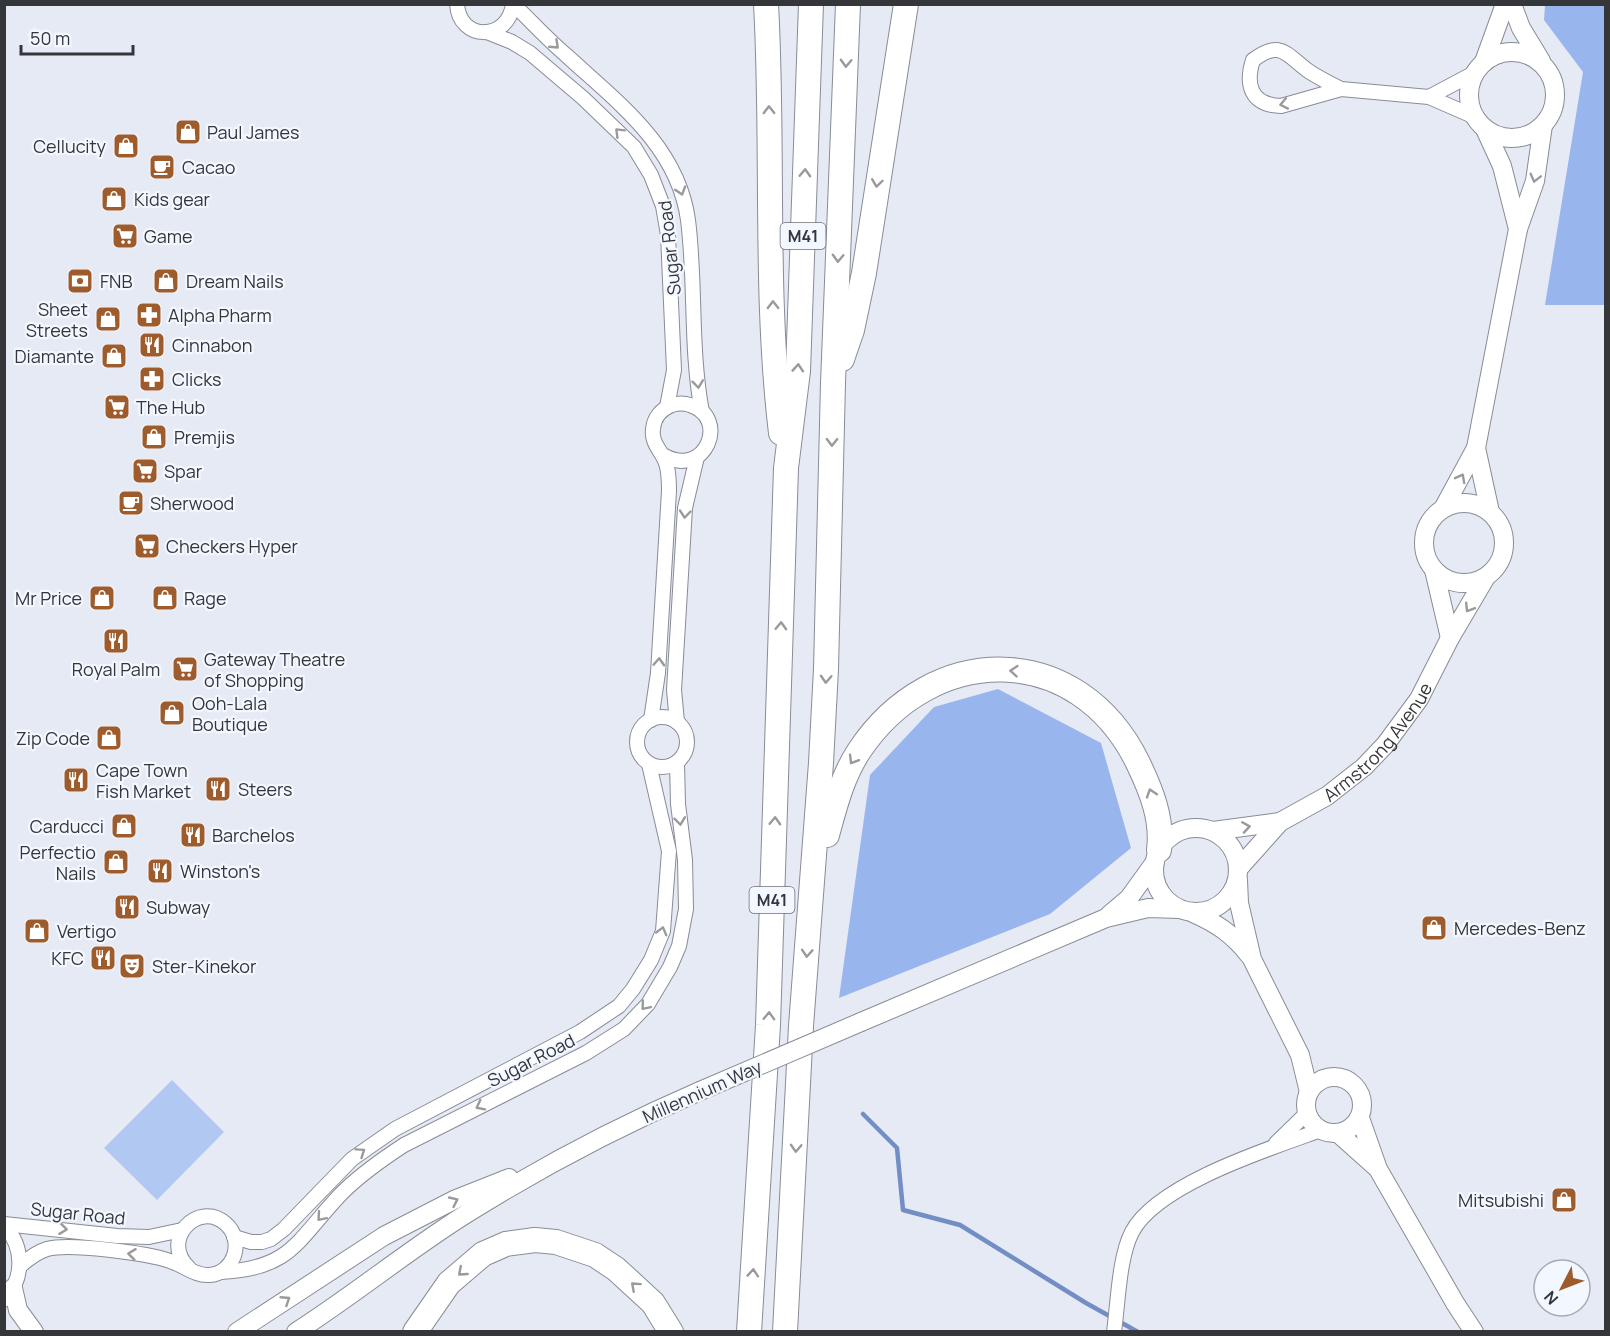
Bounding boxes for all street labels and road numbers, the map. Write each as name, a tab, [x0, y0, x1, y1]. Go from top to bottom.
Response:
street label: Sugar Road	[652, 199, 686, 297]
road number: M41	[780, 223, 826, 249]
street label: Armstrong Avenue	[1318, 679, 1437, 807]
road number: M41	[750, 887, 794, 913]
street label: Sugar Road	[483, 1028, 579, 1092]
street label: Millennium Way	[639, 1054, 766, 1128]
street label: Sugar Road	[29, 1196, 127, 1230]

